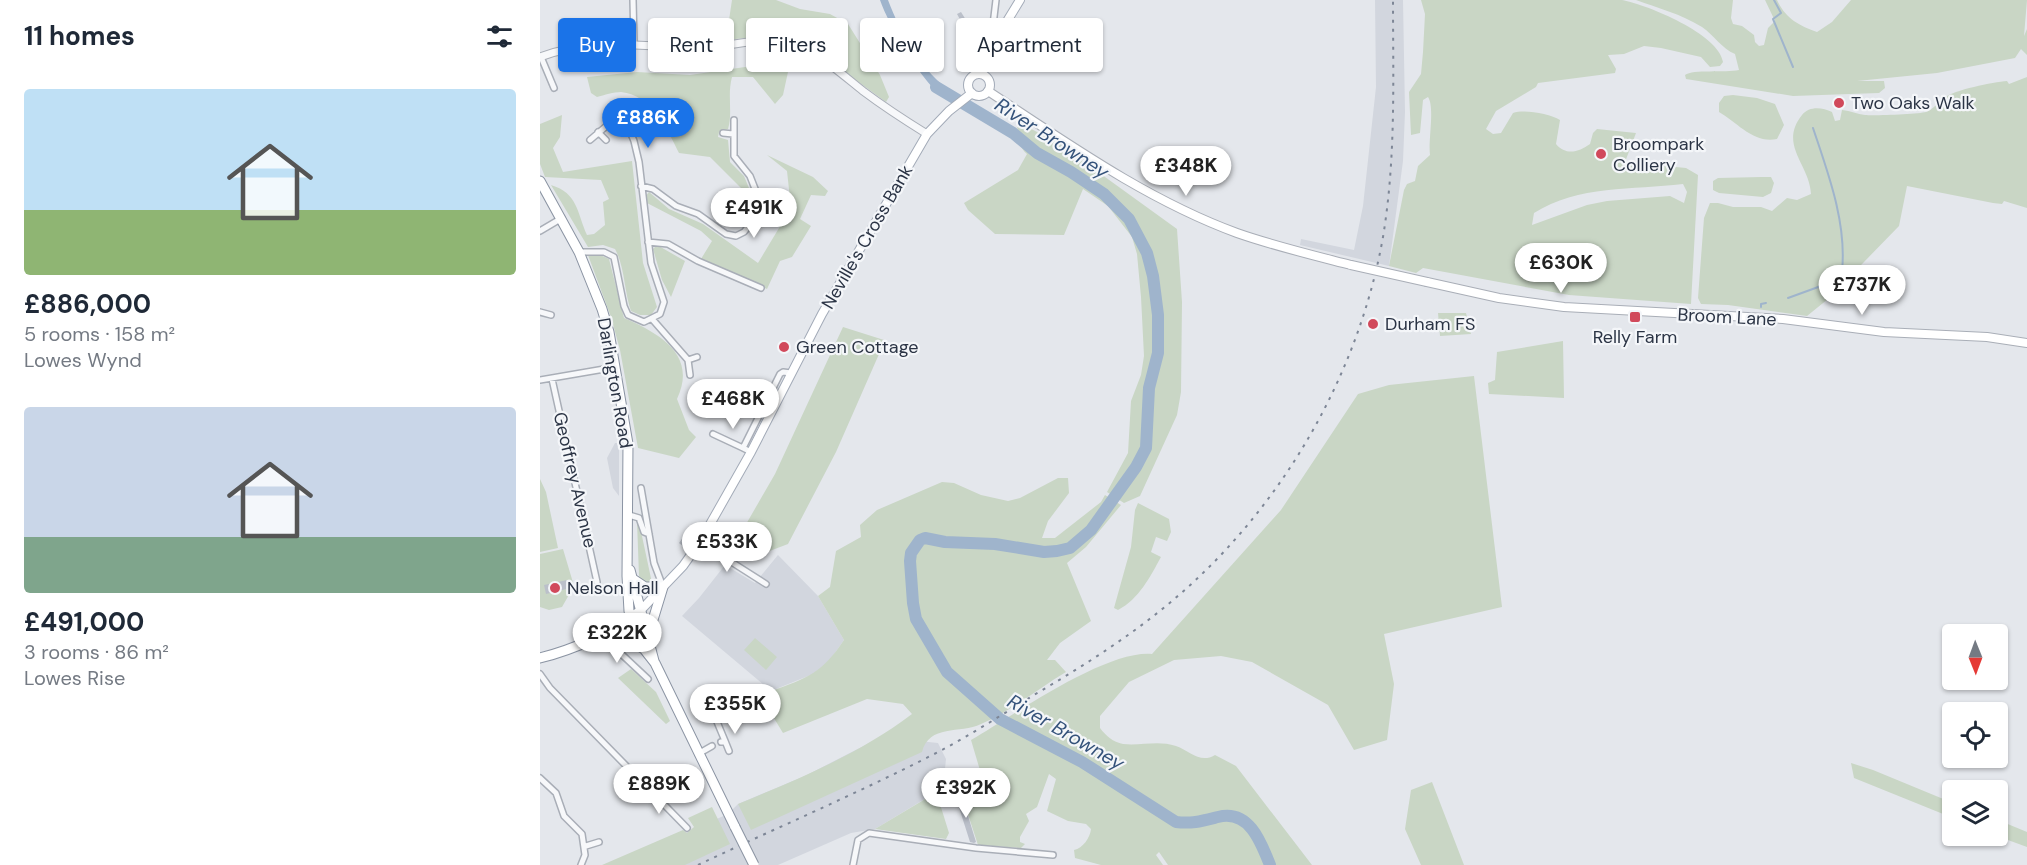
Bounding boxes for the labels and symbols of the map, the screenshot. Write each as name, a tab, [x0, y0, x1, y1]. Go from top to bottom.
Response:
water label: River Browney	[990, 91, 1115, 185]
place label: Two Oaks Walk	[1851, 91, 1975, 115]
marker: Two Oaks Walk	[1832, 96, 1846, 110]
pin: £886K	[606, 98, 690, 149]
place label: Broompark Colliery	[1613, 132, 1704, 177]
pin: £348K	[1144, 146, 1228, 197]
marker: Broompark Colliery	[1594, 147, 1608, 161]
street label: Neville's Cross Bank	[816, 160, 918, 314]
pin: £491K	[712, 188, 796, 239]
pin: £630K	[1519, 243, 1603, 294]
pin: £737K	[1820, 265, 1904, 316]
street label: Broom Lane	[1677, 302, 1777, 332]
marker: Relly Farm	[1628, 310, 1642, 324]
place label: Durham FS	[1385, 312, 1475, 336]
street label: Darlington Road	[592, 316, 638, 450]
marker: Durham FS	[1366, 317, 1380, 331]
place label: Relly Farm	[1593, 325, 1677, 349]
place label: Green Cottage	[796, 335, 919, 359]
marker: Green Cottage	[777, 340, 791, 354]
pin: £468K	[691, 379, 775, 430]
street label: Geoffrey Avenue	[548, 410, 602, 550]
pin: £533K	[685, 522, 769, 573]
place label: Nelson Hall	[567, 576, 659, 600]
marker: Nelson Hall	[548, 581, 562, 595]
pin: £322K	[575, 613, 659, 664]
north arrow	[1942, 624, 2008, 690]
pin: £355K	[693, 684, 777, 735]
water label: River Browney	[1003, 688, 1130, 776]
pin: £889K	[617, 764, 701, 815]
pin: £392K	[924, 768, 1008, 819]

